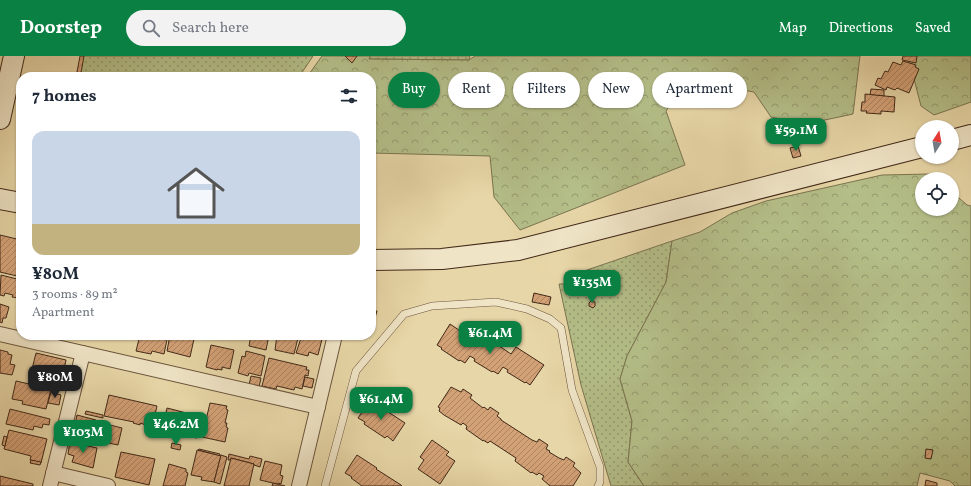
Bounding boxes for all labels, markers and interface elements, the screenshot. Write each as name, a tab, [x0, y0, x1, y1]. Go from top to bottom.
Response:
search box	[126, 10, 406, 46]
text: Doorstep	[20, 15, 102, 41]
icon: search	[140, 17, 162, 39]
text: Search here	[172, 18, 249, 39]
text: Map	[779, 19, 807, 38]
text: Directions	[829, 19, 893, 38]
text: Saved	[915, 19, 951, 38]
chip: Buy	[388, 72, 440, 108]
chip: Rent	[448, 72, 505, 108]
chip: Filters	[513, 72, 580, 108]
chip: New	[588, 72, 644, 108]
chip: Apartment	[652, 72, 747, 108]
text: 7 homes	[32, 85, 97, 108]
icon: filters	[338, 85, 360, 107]
pin: ¥59.1M	[763, 118, 829, 152]
north arrow	[915, 120, 959, 164]
map controls	[915, 120, 959, 216]
text: ¥59.1M	[775, 122, 818, 140]
icon: home	[160, 157, 232, 229]
button: locate	[915, 172, 959, 216]
text: ¥80M	[32, 263, 79, 286]
pin: ¥135M	[564, 270, 620, 304]
text: ¥135M	[573, 274, 611, 292]
text: 3 rooms · 89 m²	[32, 286, 118, 304]
text: Apartment	[32, 304, 95, 322]
pin: ¥61.4M	[457, 321, 523, 355]
text: ¥61.4M	[468, 325, 512, 343]
pin: ¥80M	[31, 365, 79, 399]
text: ¥80M	[37, 369, 73, 387]
pin: ¥61.4M	[348, 387, 414, 421]
text: ¥61.4M	[359, 391, 403, 409]
pin: ¥46.2M	[143, 412, 209, 446]
text: ¥46.2M	[153, 416, 199, 434]
pin: ¥103M	[55, 420, 111, 454]
text: ¥103M	[63, 424, 103, 442]

